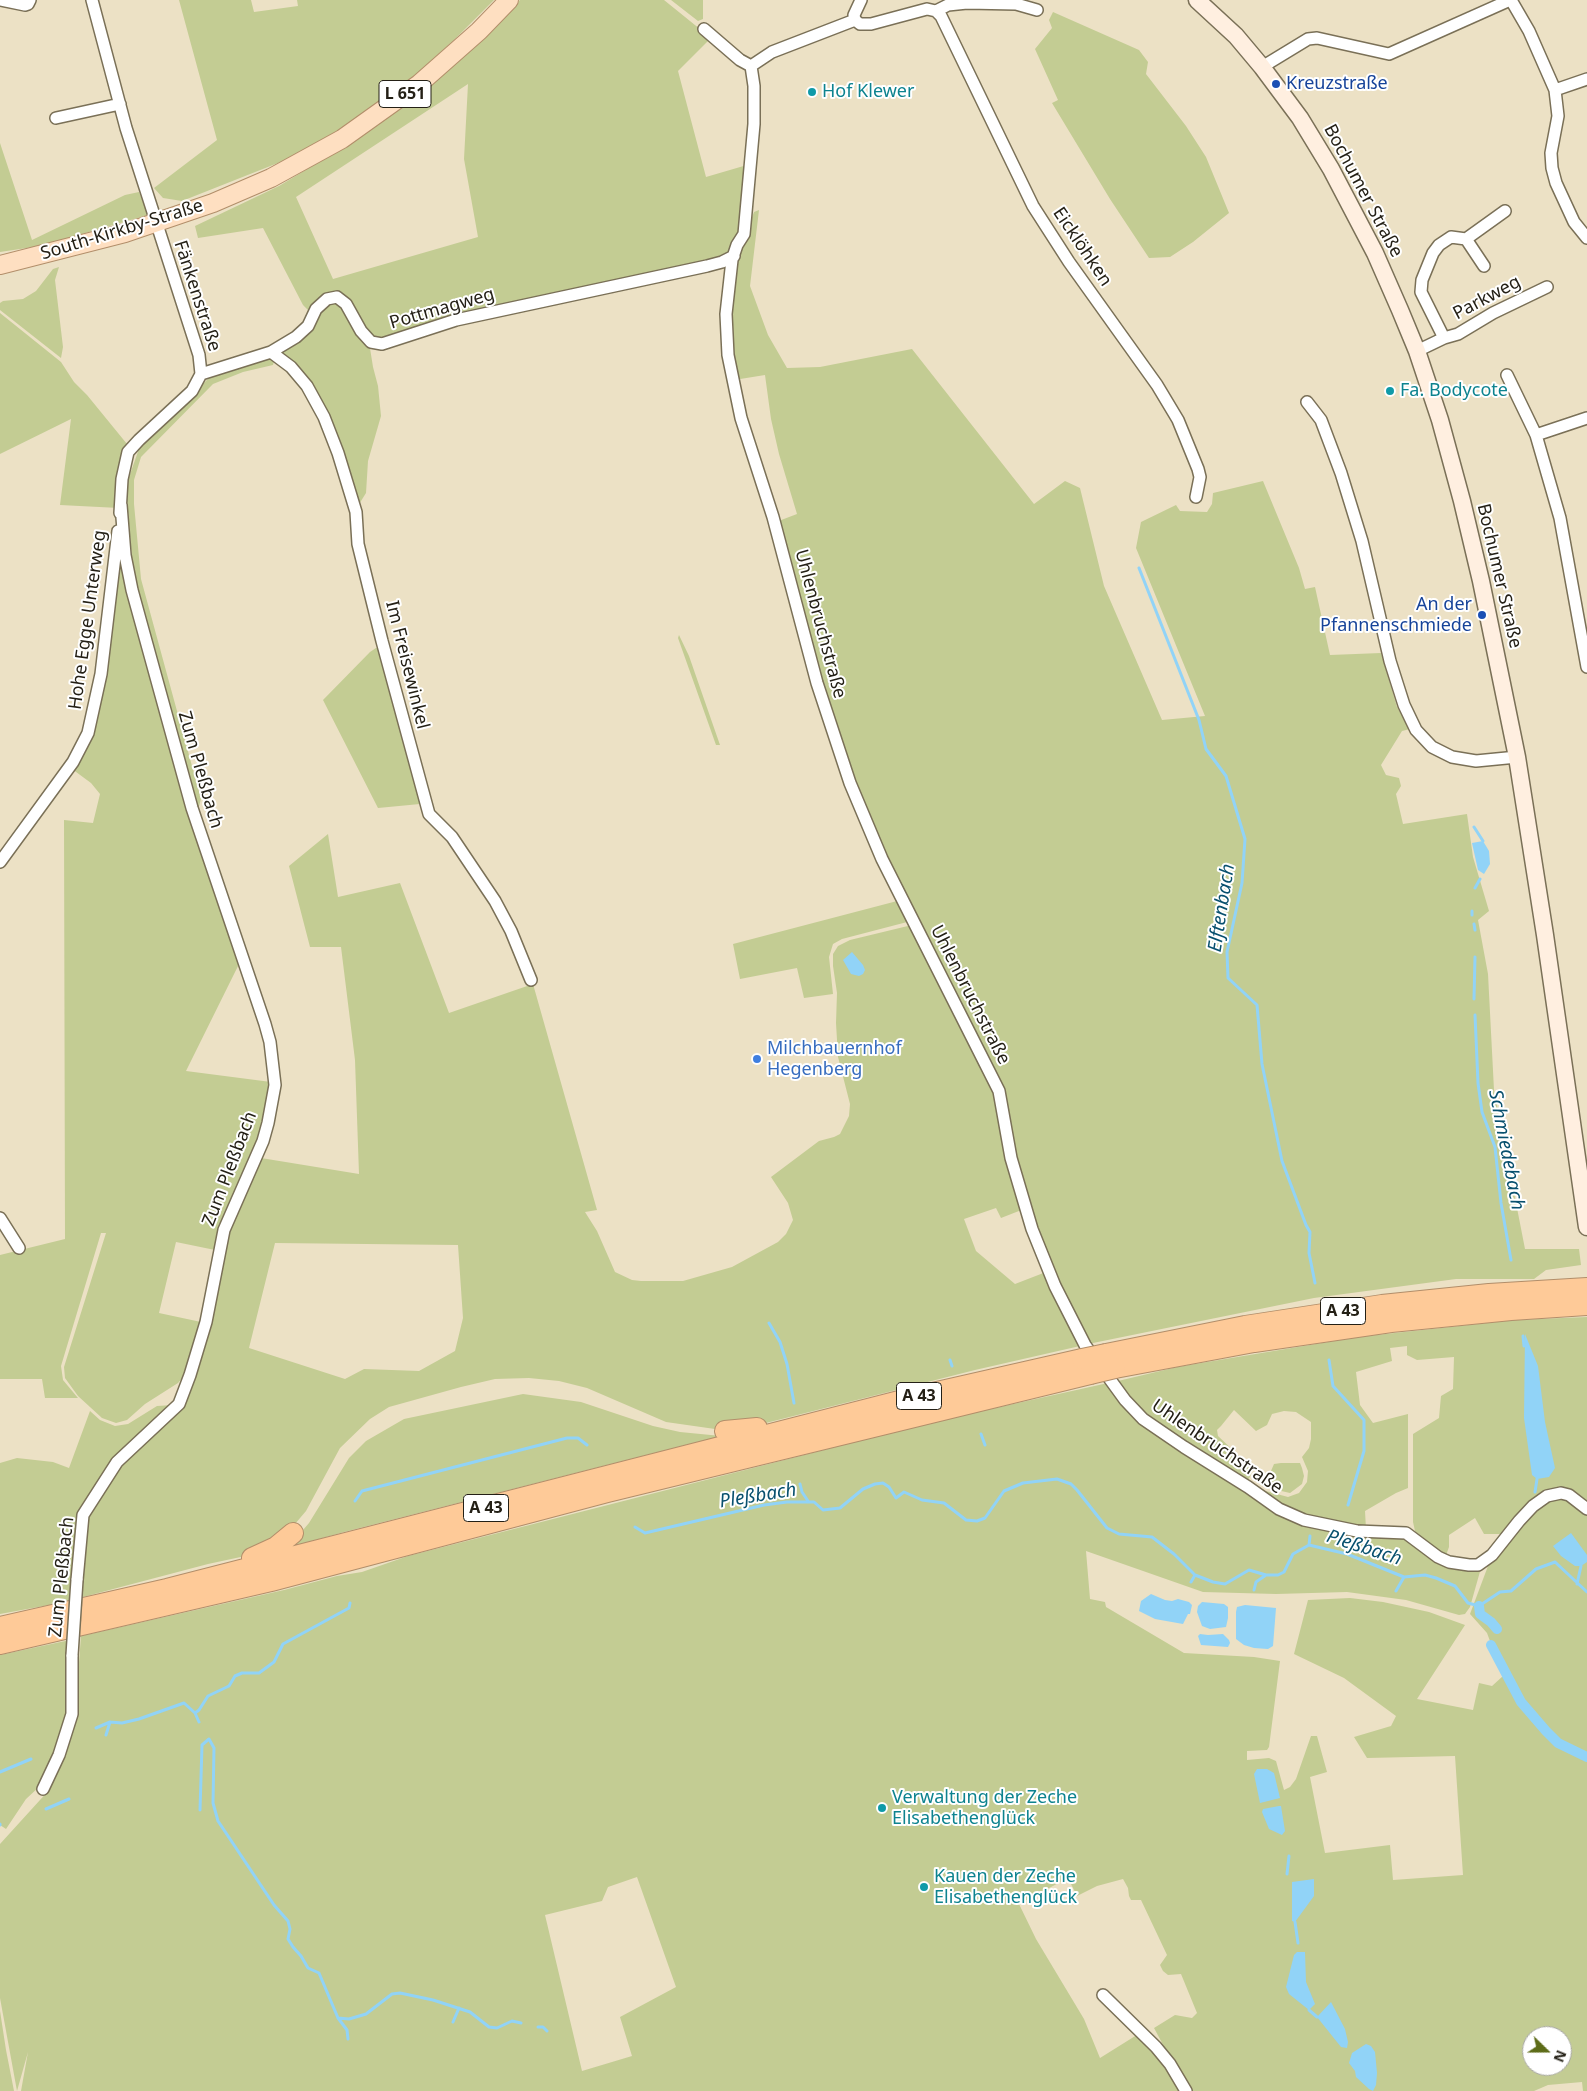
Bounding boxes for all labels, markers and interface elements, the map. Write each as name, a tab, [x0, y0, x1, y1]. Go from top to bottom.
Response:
place label: Kreuzstraße	[1286, 73, 1388, 95]
marker: Kreuzstraße	[1270, 78, 1282, 90]
road number: L 651	[379, 80, 431, 108]
place label: Hof Klewer	[822, 81, 914, 103]
marker: Hof Klewer	[806, 86, 818, 98]
street label: Bochumer Straße	[1319, 121, 1407, 261]
street label: South-Kirkby-Straße	[38, 195, 206, 265]
street label: Eicklöhken	[1048, 203, 1116, 291]
street label: Fänkenstraße	[169, 238, 225, 354]
street label: Parkweg	[1450, 271, 1524, 325]
street label: Pottmagweg	[387, 284, 497, 334]
place label: Fa. Bodycote	[1400, 380, 1508, 402]
marker: Fa. Bodycote	[1384, 385, 1396, 397]
street label: Bochumer Straße	[1472, 502, 1526, 650]
street label: Hohe Egge Unterweg	[65, 529, 111, 711]
street label: Uhlenbruchstraße	[790, 547, 850, 701]
place label: An der Pfannenschmiede	[1320, 594, 1472, 636]
street label: Im Freisewinkel	[381, 599, 433, 731]
marker: An der Pfannenschmiede	[1476, 609, 1488, 621]
street label: Zum Pleßbach	[173, 709, 227, 831]
water label: Elftenbach	[1204, 862, 1240, 954]
street label: Uhlenbruchstraße	[926, 922, 1014, 1068]
place label: Milchbauernhof Hegenberg	[767, 1038, 902, 1080]
marker: Milchbauernhof Hegenberg	[751, 1053, 763, 1065]
water label: Schmiedebach	[1483, 1088, 1529, 1212]
street label: Zum Pleßbach	[198, 1109, 262, 1229]
road number: A 43	[1320, 1298, 1366, 1324]
road number: A 43	[896, 1382, 942, 1410]
street label: Uhlenbruchstraße	[1147, 1395, 1287, 1499]
water label: Pleßbach	[718, 1479, 798, 1513]
road number: A 43	[464, 1495, 508, 1522]
street label: Zum Pleßbach	[45, 1516, 79, 1638]
water label: Pleßbach	[1324, 1525, 1404, 1571]
place label: Verwaltung der Zeche Elisabethenglück	[892, 1787, 1077, 1830]
marker: Verwaltung der Zeche Elisabethenglück	[876, 1802, 888, 1814]
place label: Kauen der Zeche Elisabethenglück	[934, 1866, 1077, 1908]
marker: Kauen der Zeche Elisabethenglück	[918, 1881, 930, 1893]
north arrow	[1522, 2026, 1572, 2076]
text: N	[1550, 2048, 1571, 2065]

